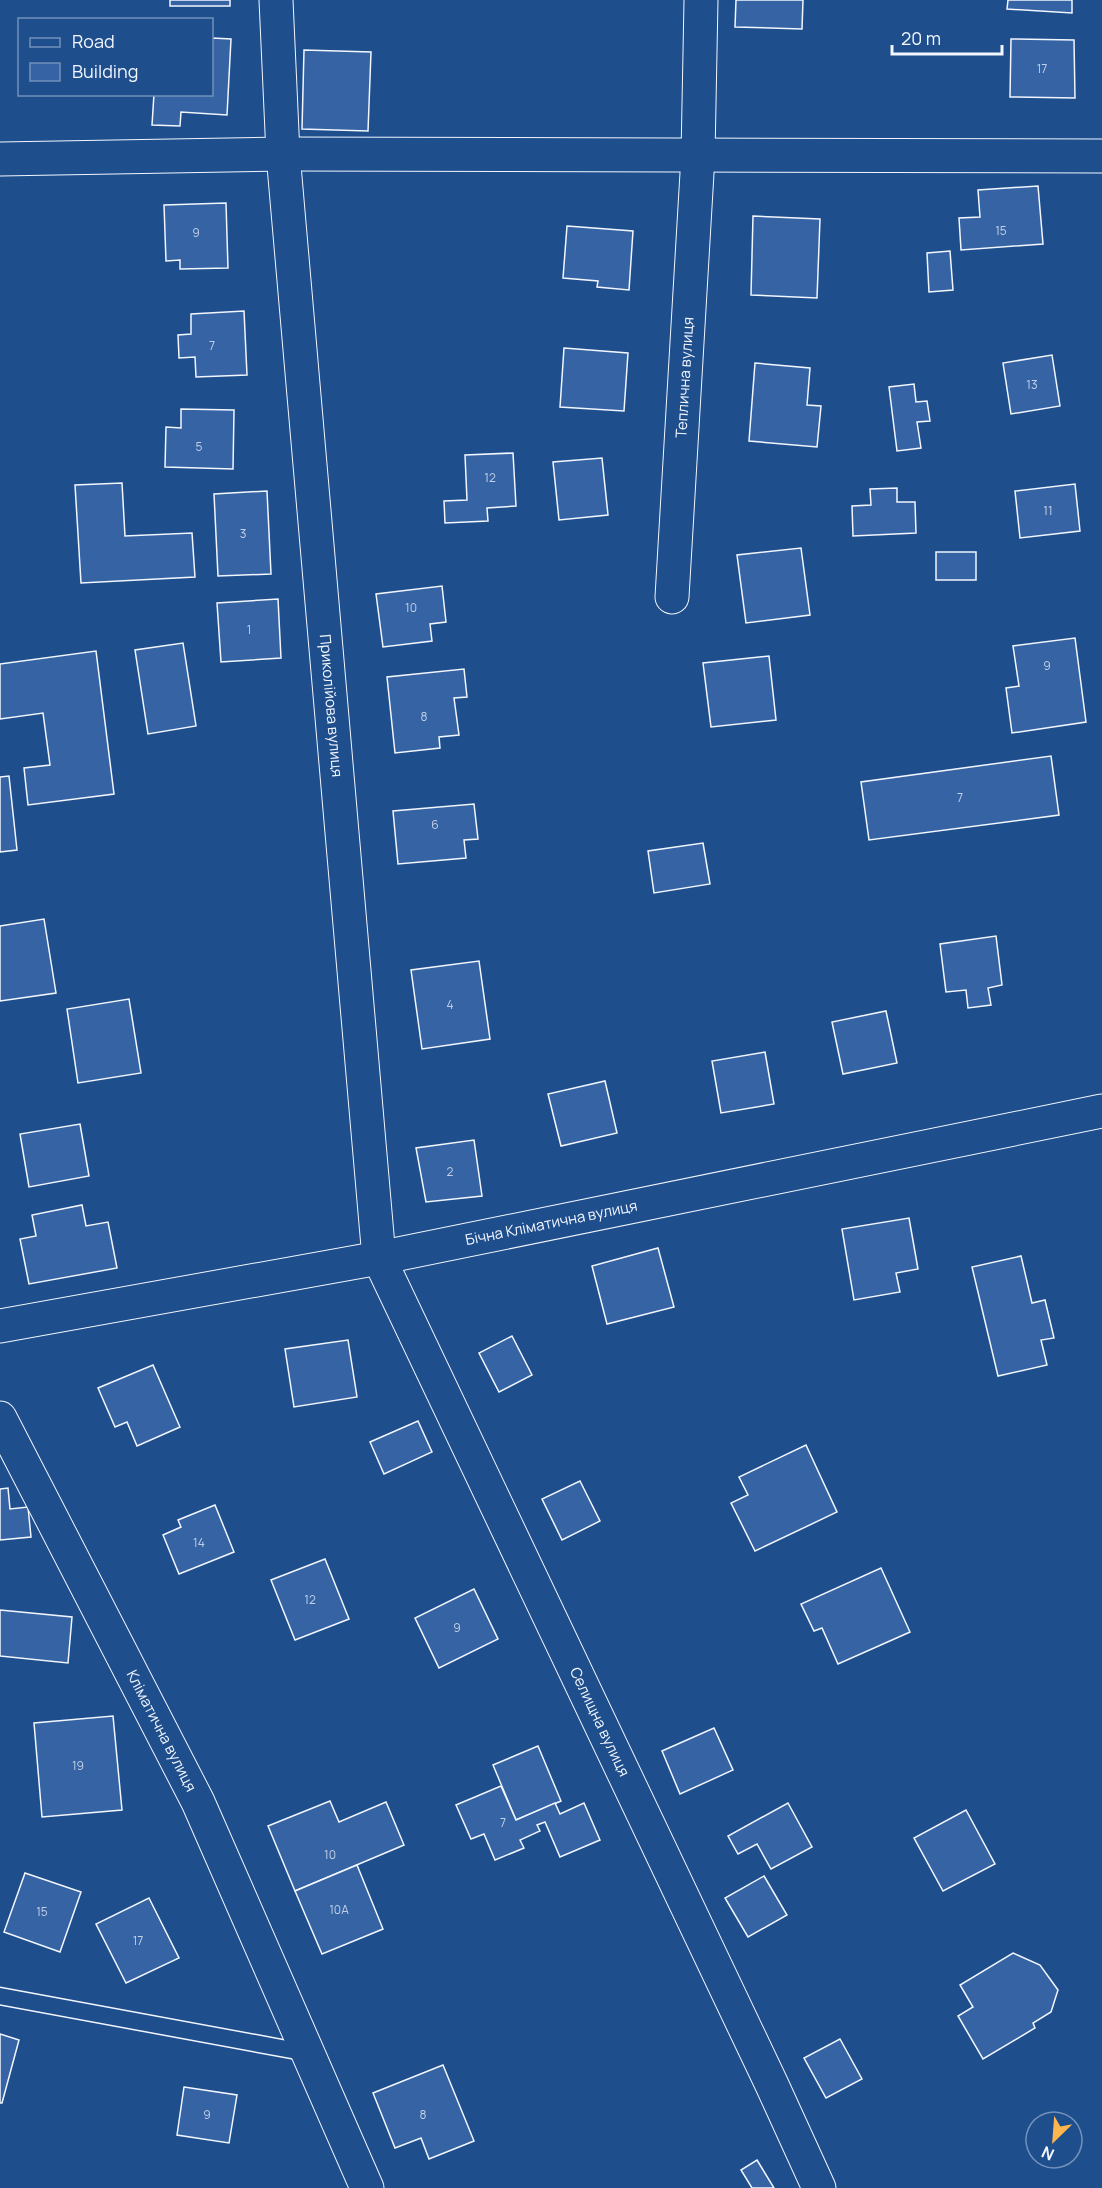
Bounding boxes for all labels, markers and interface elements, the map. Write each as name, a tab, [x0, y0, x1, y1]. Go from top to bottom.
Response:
legend	[18, 18, 213, 96]
scale bar	[892, 18, 1002, 56]
text: 20 m	[901, 26, 941, 50]
text: Road	[72, 29, 115, 53]
text: Building	[72, 59, 138, 83]
house number: 17	[1037, 60, 1047, 77]
house number: 15	[995, 222, 1007, 239]
house number: 9	[192, 224, 200, 241]
street label: Теплична вулиця	[670, 316, 698, 438]
house number: 7	[209, 337, 215, 354]
house number: 13	[1026, 376, 1038, 393]
house number: 5	[196, 438, 203, 455]
house number: 12	[484, 469, 496, 486]
house number: 11	[1043, 502, 1053, 519]
house number: 3	[240, 525, 246, 542]
house number: 10	[405, 599, 417, 616]
house number: 1	[247, 621, 251, 638]
street label: Приколійова вулиця	[315, 633, 348, 778]
house number: 9	[1043, 657, 1051, 674]
house number: 8	[421, 708, 428, 725]
house number: 7	[957, 789, 963, 806]
house number: 6	[431, 816, 439, 833]
house number: 4	[446, 996, 454, 1013]
house number: 2	[447, 1163, 454, 1180]
street label: Бічна Кліматична вулиця	[463, 1195, 639, 1250]
house number: 14	[193, 1534, 205, 1551]
house number: 12	[304, 1591, 316, 1608]
house number: 9	[453, 1619, 461, 1636]
street label: Селищна вулиця	[565, 1664, 635, 1780]
street label: Кліматична вулиця	[122, 1666, 202, 1795]
house number: 19	[72, 1757, 84, 1774]
house number: 7	[500, 1814, 506, 1831]
house number: 10	[324, 1846, 336, 1863]
house number: 10А	[329, 1901, 349, 1918]
house number: 15	[36, 1903, 48, 1920]
house number: 17	[133, 1932, 143, 1949]
house number: 9	[203, 2106, 211, 2123]
house number: 8	[420, 2106, 427, 2123]
north arrow	[1024, 2110, 1084, 2170]
text: N	[1038, 2141, 1058, 2166]

